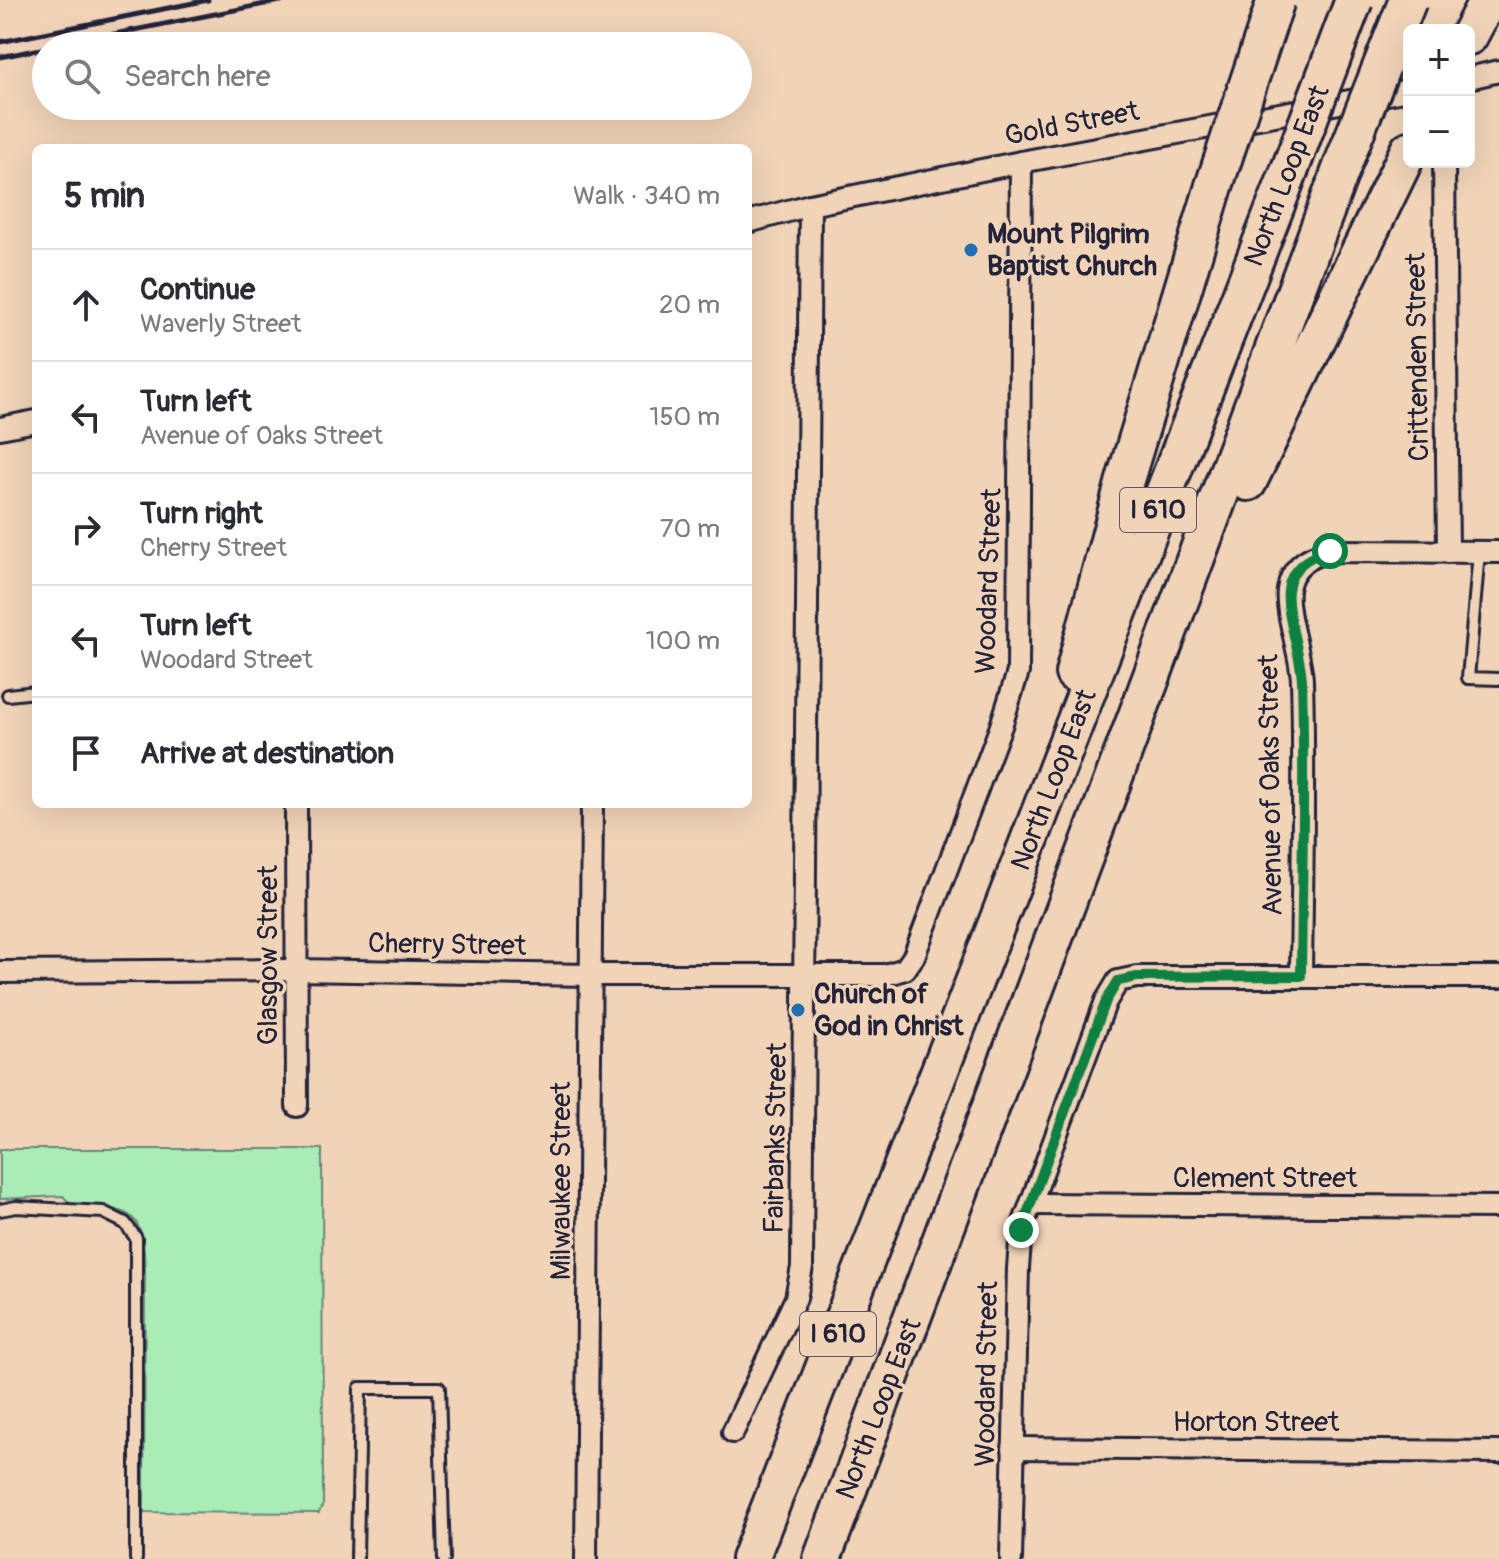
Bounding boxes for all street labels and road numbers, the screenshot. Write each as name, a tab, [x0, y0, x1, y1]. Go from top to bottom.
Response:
street label: North Loop East	[1236, 80, 1338, 272]
street label: Gold Street	[1002, 94, 1143, 154]
street label: Crittenden Street	[1399, 251, 1437, 462]
street label: Woodard Street	[968, 487, 1010, 675]
road number: I 610	[1120, 488, 1196, 532]
street label: Avenue of Oaks Street	[1251, 653, 1291, 916]
street label: North Loop East	[1003, 684, 1105, 876]
street label: Glasgow Street	[251, 864, 286, 1045]
street label: Cherry Street	[368, 926, 527, 964]
street label: Fairbanks Street	[757, 1041, 795, 1234]
street label: Milwaukee Street	[544, 1081, 579, 1280]
street label: Clement Street	[1173, 1161, 1358, 1196]
street label: Woodard Street	[968, 1280, 1006, 1467]
road number: I 610	[800, 1312, 876, 1356]
street label: North Loop East	[828, 1313, 930, 1505]
street label: Horton Street	[1173, 1405, 1340, 1440]

